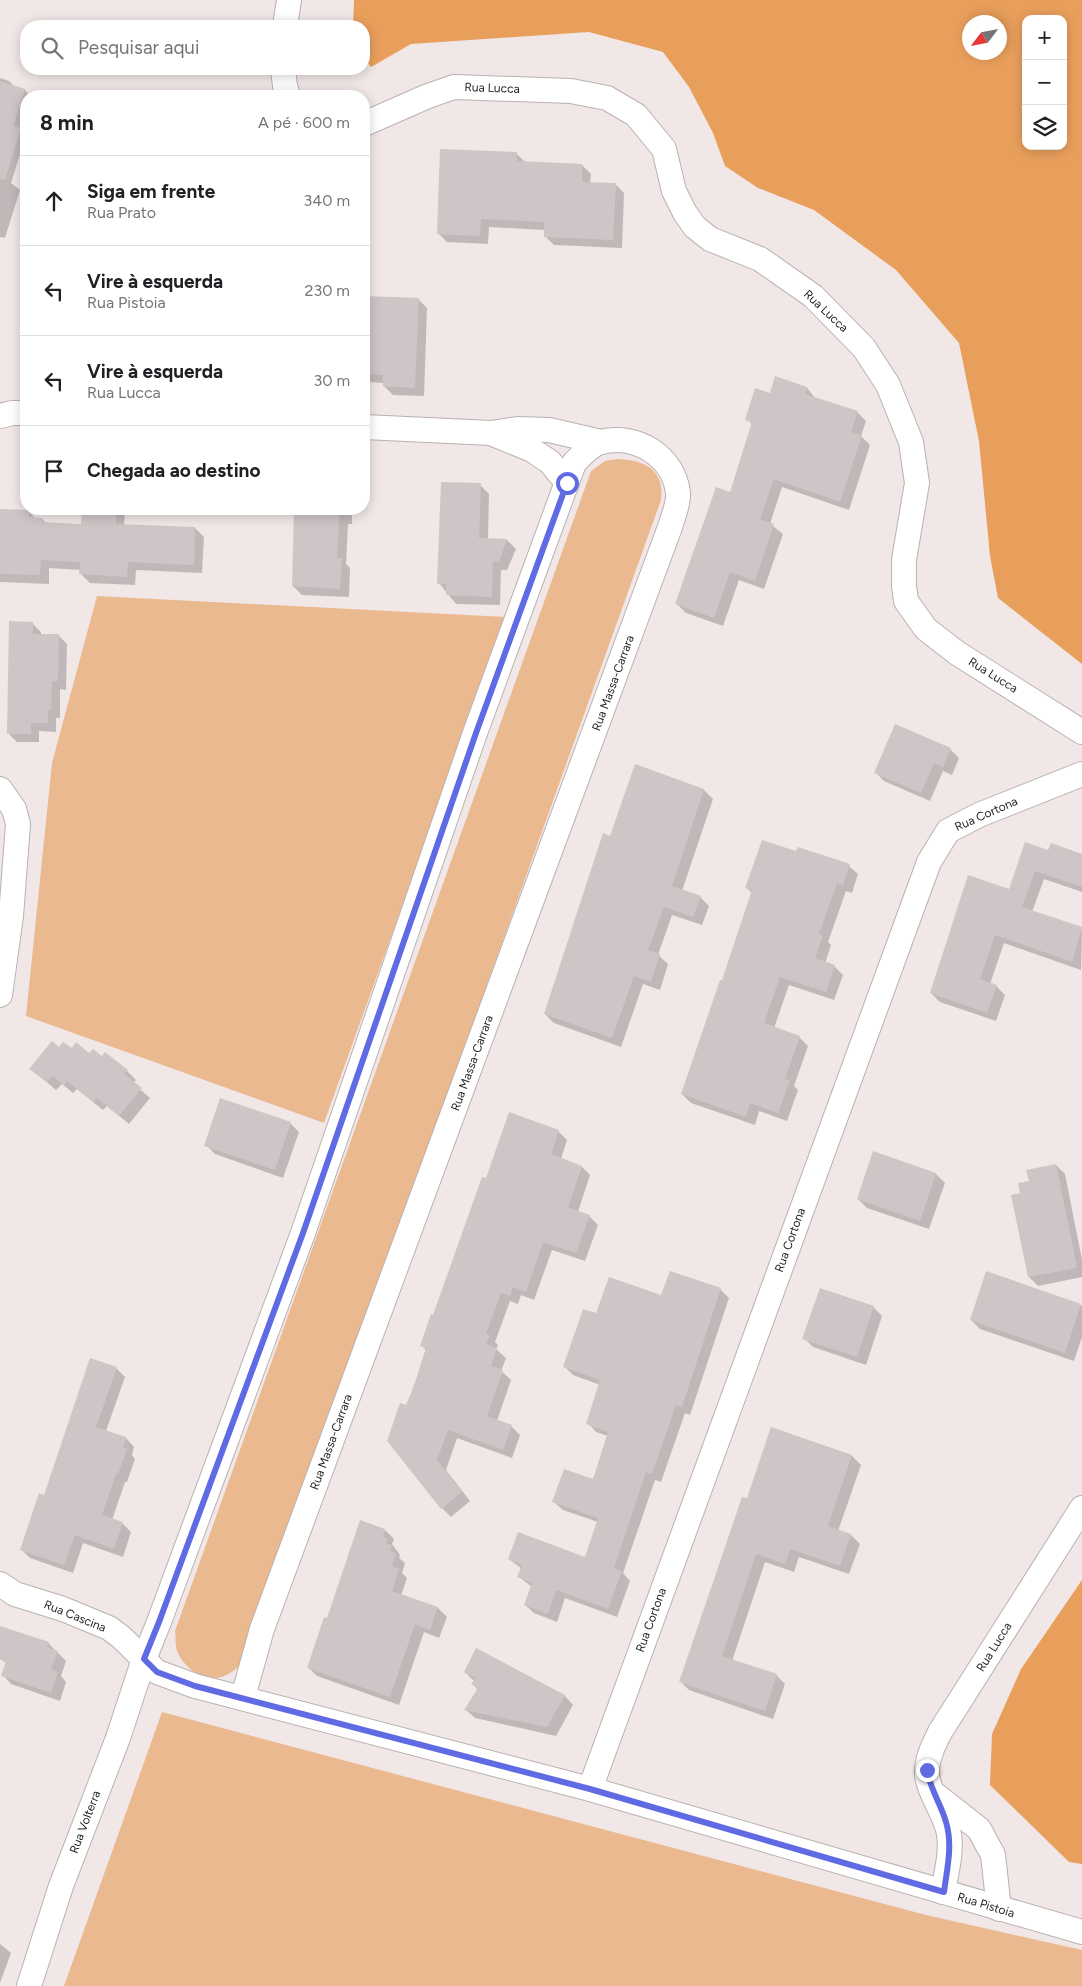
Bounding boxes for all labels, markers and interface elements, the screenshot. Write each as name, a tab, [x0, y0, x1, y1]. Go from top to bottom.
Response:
north arrow	[962, 15, 1007, 60]
map controls	[1022, 15, 1067, 150]
button: +	[1022, 15, 1067, 60]
search box	[20, 20, 370, 75]
icon: search	[38, 34, 66, 62]
text: Pesquisar aqui	[78, 36, 199, 59]
button: −	[1022, 60, 1067, 105]
street label: Rua Lucca	[464, 80, 520, 96]
button: layers	[1022, 105, 1067, 150]
text: 8 min	[40, 110, 94, 135]
text: A pé · 600 m	[258, 113, 350, 132]
text: Siga em frente	[87, 180, 215, 203]
icon: ahead	[40, 187, 68, 215]
text: 340 m	[304, 191, 350, 210]
text: Rua Prato	[87, 203, 156, 222]
text: Vire à esquerda	[87, 270, 223, 293]
icon: left	[40, 277, 68, 305]
text: 230 m	[305, 281, 350, 300]
street label: Rua Lucca	[801, 287, 851, 335]
text: Rua Pistoia	[87, 293, 166, 312]
text: Vire à esquerda	[87, 360, 223, 383]
icon: left	[40, 367, 68, 395]
text: 30 m	[313, 371, 350, 390]
text: Rua Lucca	[87, 383, 161, 402]
icon: arrive	[40, 457, 68, 485]
text: Chegada ao destino	[87, 459, 260, 482]
route start	[556, 472, 579, 495]
street label: Rua Massa-Carrara	[589, 633, 637, 733]
street label: Rua Lucca	[966, 654, 1020, 696]
street label: Rua Cortona	[952, 794, 1020, 834]
street label: Rua Massa-Carrara	[448, 1013, 496, 1113]
street label: Rua Cortona	[772, 1206, 808, 1274]
street label: Rua Massa-Carrara	[307, 1392, 355, 1492]
street label: Rua Cortona	[633, 1586, 669, 1654]
street label: Rua Cascina	[42, 1597, 108, 1635]
street label: Rua Lucca	[973, 1620, 1015, 1674]
route end	[916, 1759, 939, 1782]
street label: Rua Volterra	[67, 1789, 103, 1855]
street label: Rua Pistoia	[956, 1890, 1016, 1920]

